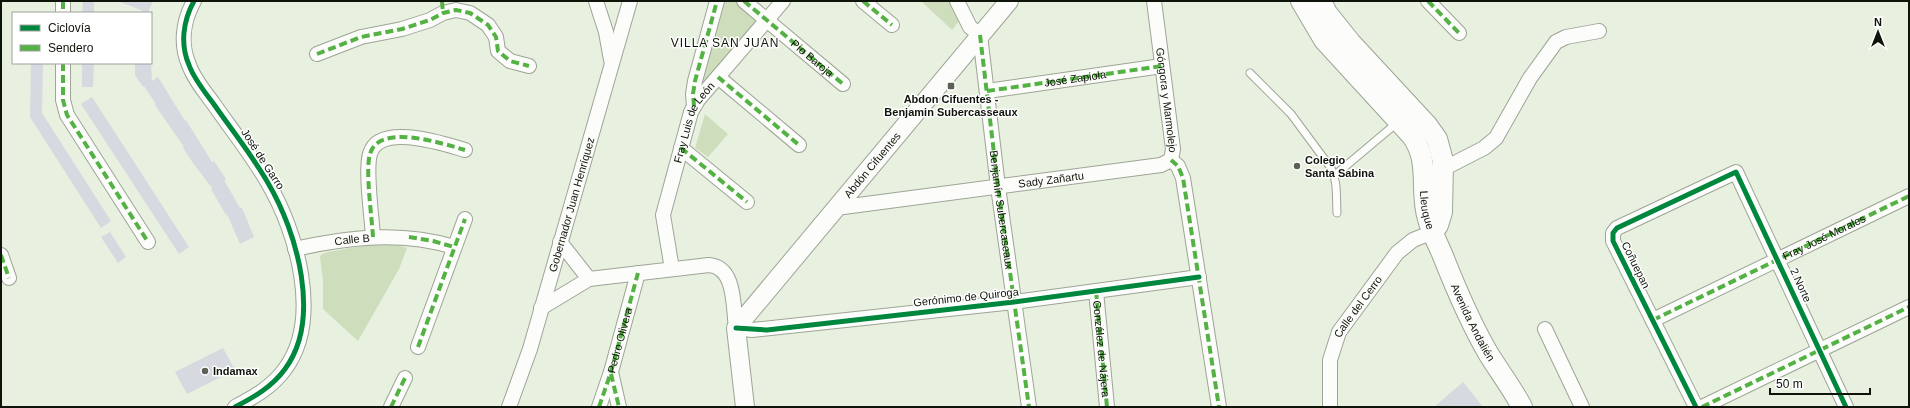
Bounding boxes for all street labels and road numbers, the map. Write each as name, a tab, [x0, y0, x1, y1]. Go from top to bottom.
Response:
street label: Pío Baroja	[789, 37, 836, 80]
street label: Góngora y Marmolejo	[1154, 47, 1179, 154]
street label: José Zapiola	[1043, 68, 1108, 89]
street label: Fray Luis de León	[671, 80, 717, 164]
street label: José de Garro	[239, 127, 287, 191]
street label: Abdón Cifuentes	[841, 129, 903, 200]
street label: Gobernador Juan Henríquez	[546, 136, 597, 273]
street label: Benjamín Subercaseaux	[988, 150, 1016, 271]
street label: Sady Zañartu	[1018, 169, 1085, 190]
street label: Lleuque	[1418, 190, 1437, 231]
street label: Fray José Morales	[1781, 212, 1868, 262]
street label: Calle B	[334, 232, 370, 247]
street label: Coñuepan	[1619, 240, 1653, 290]
street label: 2 Norte	[1788, 266, 1814, 304]
street label: Calle del Cerro	[1332, 273, 1384, 339]
street label: Avenida Andalién	[1449, 282, 1497, 363]
street label: Gerónimo de Quiroga	[913, 285, 1020, 308]
street label: González de Nájera	[1091, 300, 1112, 399]
street label: Pedro Olivera	[605, 305, 635, 374]

